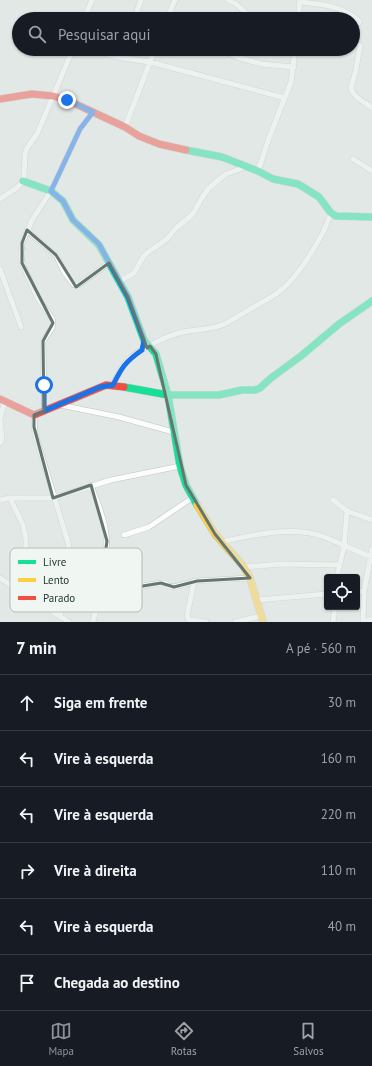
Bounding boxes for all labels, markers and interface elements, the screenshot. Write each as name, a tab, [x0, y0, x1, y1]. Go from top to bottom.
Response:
search box	[12, 12, 360, 56]
icon: search	[26, 23, 48, 45]
text: Pesquisar aqui	[58, 25, 150, 44]
route end	[58, 91, 76, 109]
route start	[35, 376, 53, 394]
legend	[10, 548, 142, 612]
text: Livre	[43, 555, 67, 569]
text: Lento	[43, 573, 69, 587]
map controls	[324, 574, 360, 610]
button: locate	[324, 574, 360, 610]
text: Parado	[43, 591, 75, 605]
text: 7 min	[16, 637, 57, 659]
text: A pé · 560 m	[286, 640, 356, 657]
icon: ahead	[16, 692, 38, 714]
text: Siga em frente	[54, 693, 147, 712]
text: 30 m	[328, 694, 356, 711]
icon: left	[16, 748, 38, 770]
text: Vire à esquerda	[54, 749, 153, 768]
text: 160 m	[321, 750, 356, 767]
icon: left	[16, 804, 38, 826]
text: Vire à esquerda	[54, 805, 153, 824]
text: 220 m	[321, 806, 356, 823]
icon: right	[16, 860, 38, 882]
text: Vire à direita	[54, 861, 137, 880]
text: 110 m	[321, 862, 356, 879]
icon: left	[16, 916, 38, 938]
text: Vire à esquerda	[54, 917, 153, 936]
text: 40 m	[328, 918, 356, 935]
icon: arrive	[16, 972, 38, 994]
text: Chegada ao destino	[54, 973, 180, 992]
tab: Mapa	[48, 1020, 74, 1058]
tab: Rotas	[171, 1020, 197, 1058]
tab: Salvos	[293, 1020, 324, 1058]

